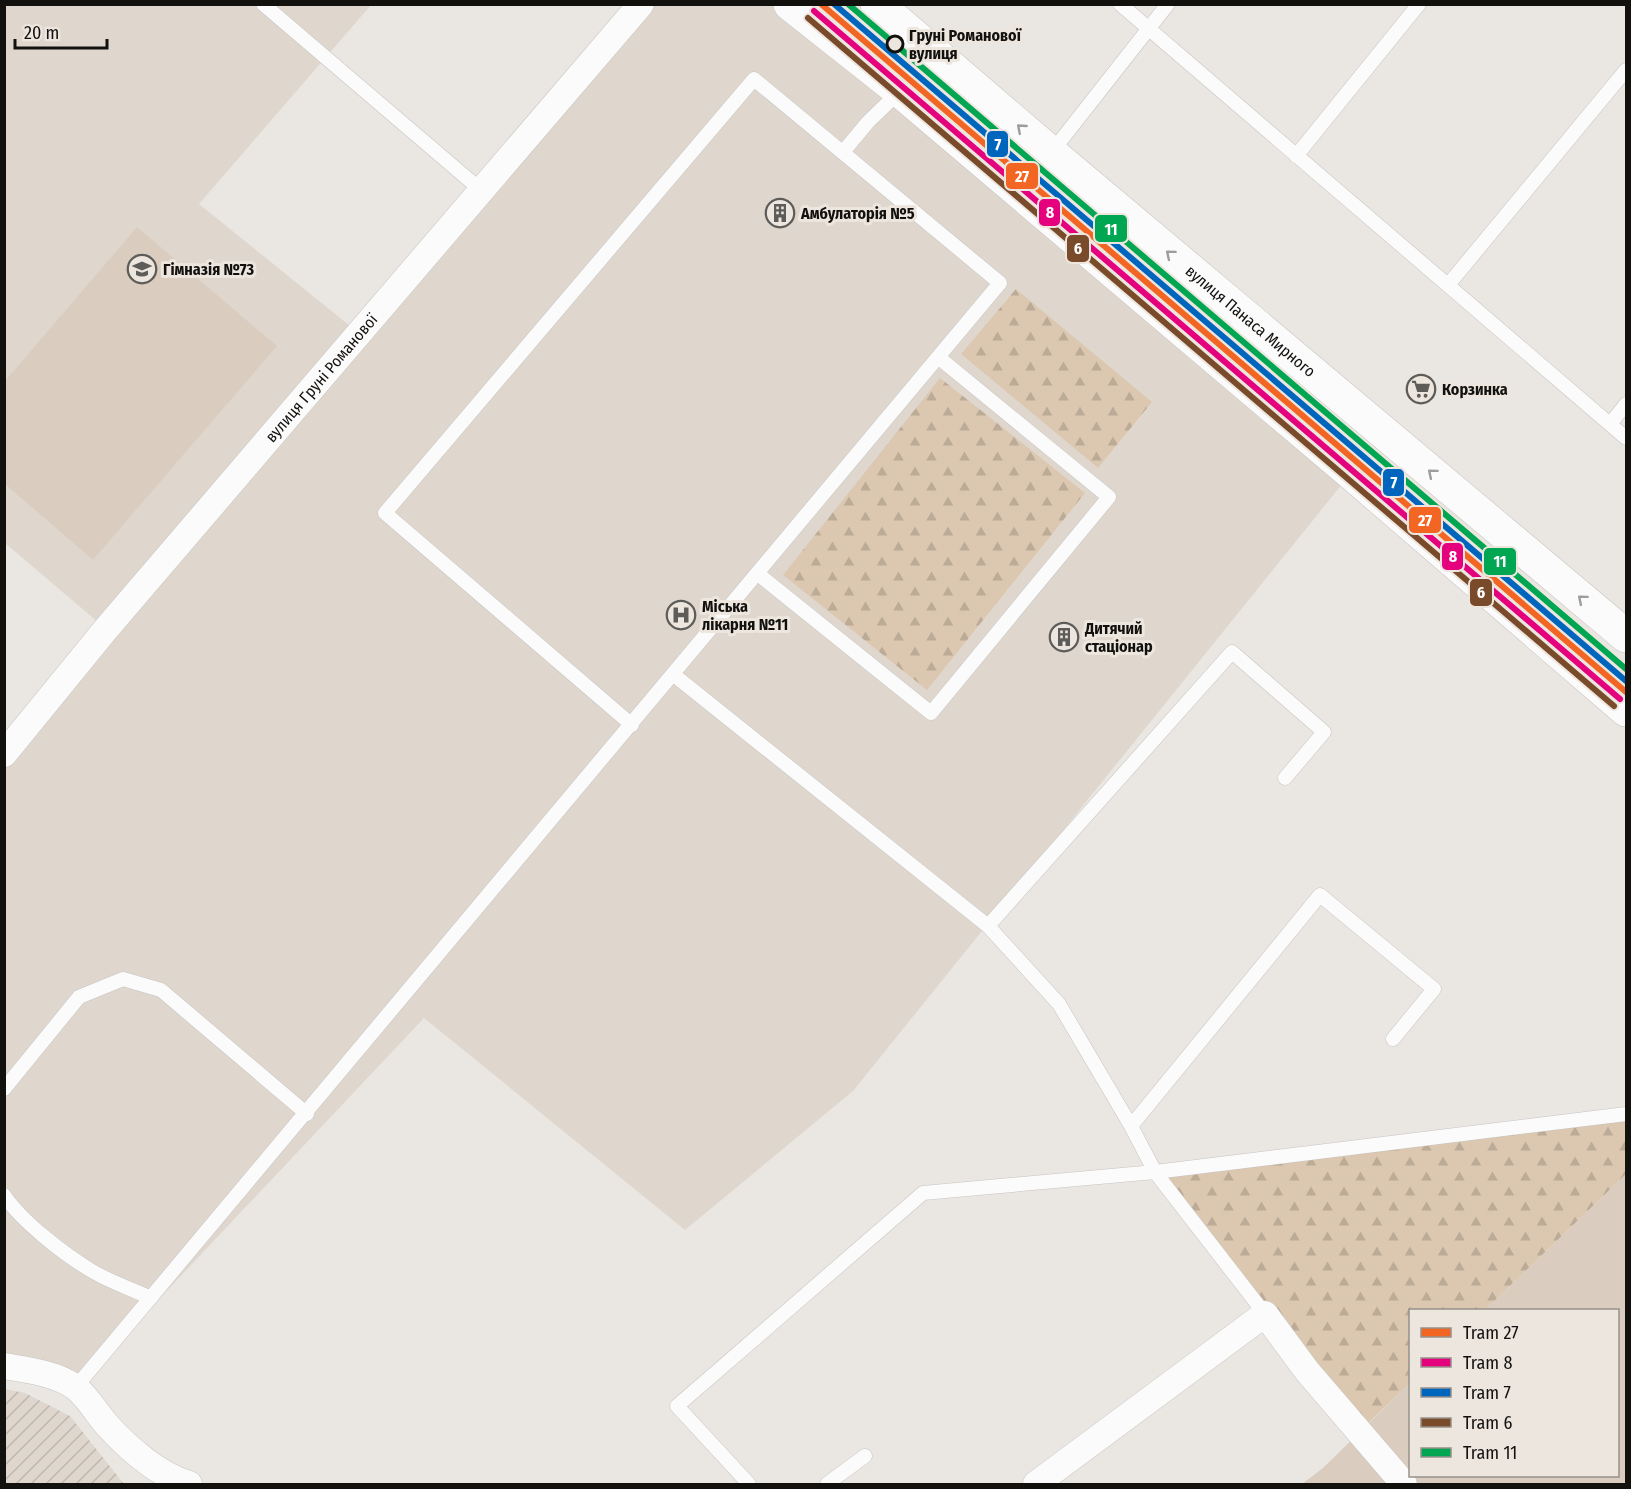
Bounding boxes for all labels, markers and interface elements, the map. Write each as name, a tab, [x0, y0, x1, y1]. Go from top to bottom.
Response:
scale bar	[15, 12, 106, 50]
text: 20 m	[24, 22, 59, 44]
place label: Груні Романової вулиця	[909, 26, 1022, 63]
marker: Груні Романової вулиця	[886, 35, 904, 53]
one-way arrow	[1017, 124, 1028, 135]
line badge: 7	[986, 130, 1009, 158]
text: 7	[995, 135, 1002, 154]
line badge: 27	[1005, 162, 1039, 190]
text: 27	[1014, 167, 1029, 186]
building icon: Амбулаторія №5	[764, 197, 796, 229]
line badge: 8	[1038, 198, 1061, 227]
text: 8	[1046, 203, 1055, 222]
place label: Амбулаторія №5	[800, 204, 915, 223]
line badge: 11	[1094, 214, 1128, 243]
text: 11	[1104, 220, 1118, 239]
line badge: 6	[1066, 234, 1090, 263]
text: 6	[1074, 239, 1082, 258]
one-way arrow	[1166, 250, 1177, 261]
school or university icon: Гімназія №73	[126, 253, 158, 285]
place label: Гімназія №73	[163, 260, 255, 279]
street label: вулиця Панаса Мирного	[1182, 261, 1320, 381]
street label: вулиця Груні Романової	[261, 309, 382, 446]
supermarket icon: Корзинка	[1405, 373, 1437, 405]
place label: Корзинка	[1442, 380, 1508, 399]
line badge: 7	[1382, 468, 1405, 497]
one-way arrow	[1428, 470, 1439, 481]
text: 7	[1391, 473, 1398, 492]
line badge: 27	[1408, 506, 1442, 534]
text: 27	[1417, 511, 1432, 530]
line badge: 8	[1441, 542, 1464, 571]
text: 8	[1449, 547, 1458, 566]
line badge: 11	[1483, 547, 1517, 576]
text: 11	[1493, 552, 1507, 571]
line badge: 6	[1469, 578, 1493, 607]
text: 6	[1477, 583, 1485, 602]
one-way arrow	[1578, 595, 1589, 606]
place label: Міська лікарня №11	[702, 597, 788, 634]
hospital icon: Міська лікарня №11	[665, 599, 697, 631]
place label: Дитячий стаціонар	[1084, 619, 1153, 656]
building icon: Дитячий стаціонар	[1048, 621, 1080, 653]
legend	[1409, 1309, 1619, 1477]
text: Tram 27	[1463, 1322, 1519, 1344]
text: Tram 8	[1463, 1352, 1512, 1374]
text: Tram 7	[1463, 1382, 1511, 1404]
text: Tram 6	[1463, 1412, 1512, 1434]
text: Tram 11	[1463, 1442, 1517, 1464]

